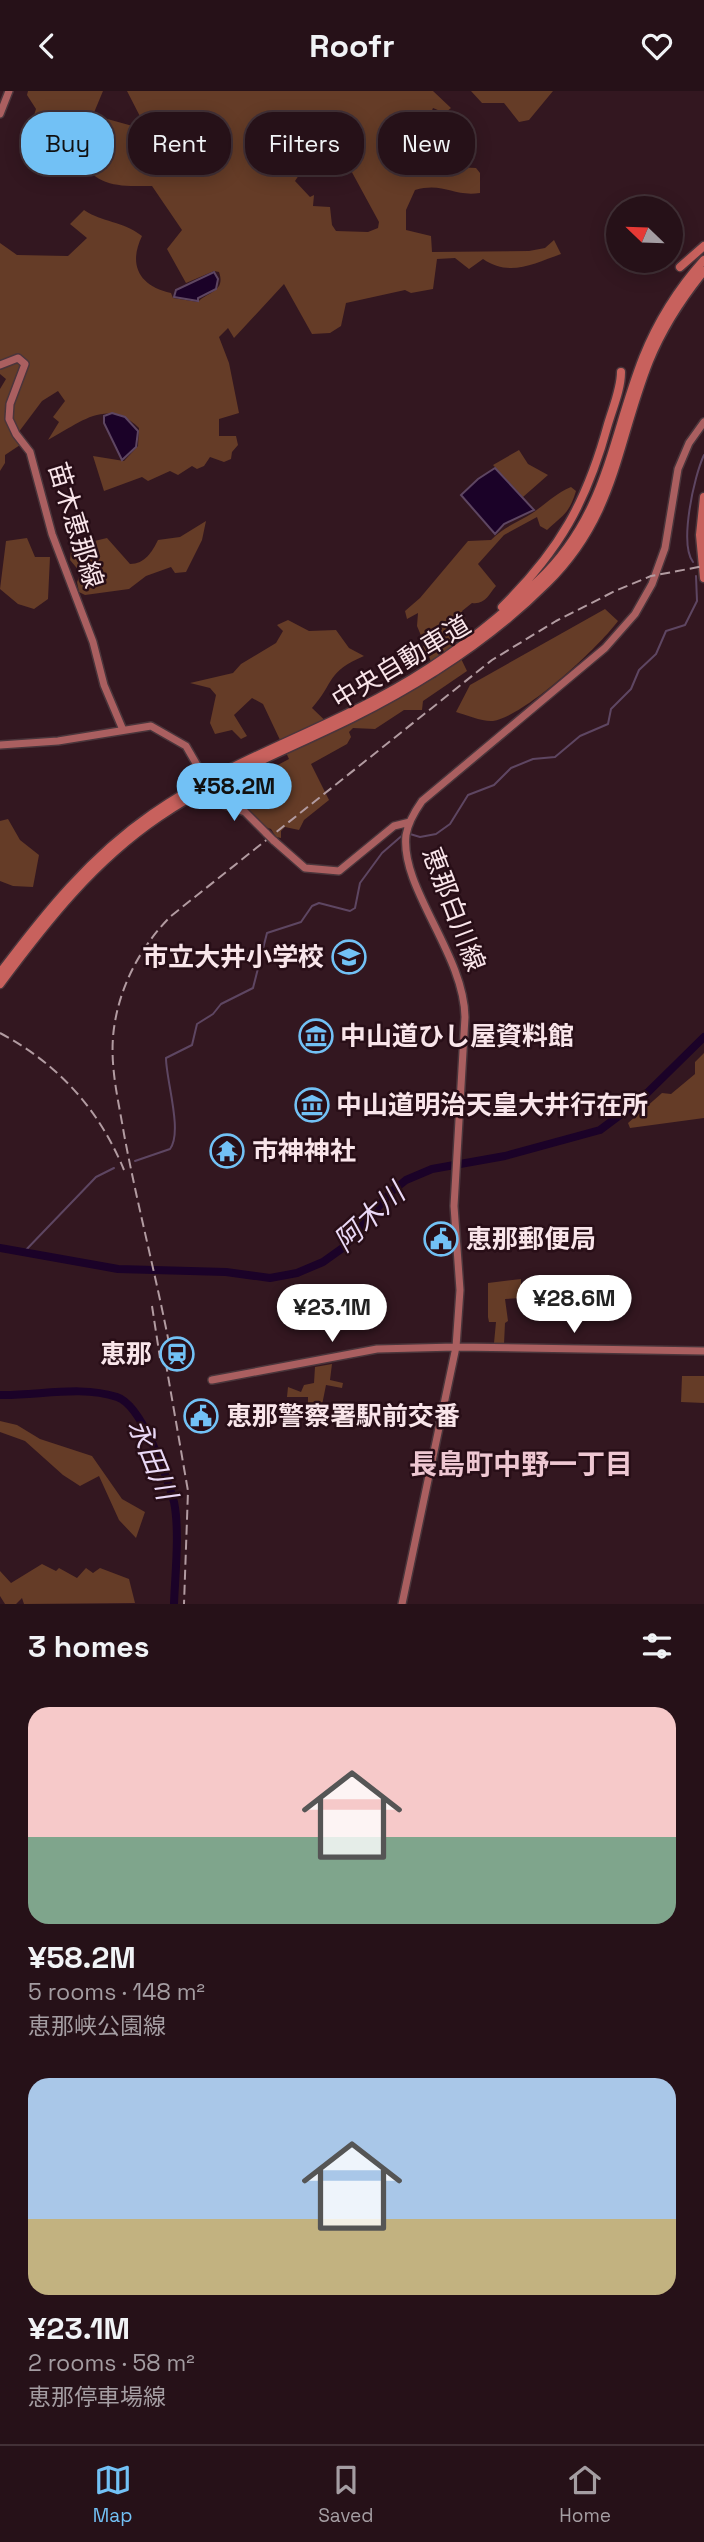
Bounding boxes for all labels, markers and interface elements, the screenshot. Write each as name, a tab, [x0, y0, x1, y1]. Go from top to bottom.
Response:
text: Roofr	[309, 26, 395, 66]
icon: back	[28, 27, 66, 65]
icon: heart	[638, 27, 676, 65]
chip: Buy	[21, 112, 114, 175]
chip: Rent	[128, 112, 231, 175]
chip: Filters	[245, 112, 364, 175]
chip: New	[378, 112, 475, 175]
north arrow	[606, 196, 682, 273]
map controls	[606, 196, 683, 273]
street label: 苗木恵那線	[41, 458, 111, 592]
street label: 中央自動車道	[325, 607, 477, 717]
pin: ¥58.2M	[177, 763, 291, 823]
text: ¥58.2M	[193, 771, 275, 801]
street label: 恵那白川線	[415, 842, 493, 976]
school or university icon: 市立大井小学校	[330, 938, 368, 976]
place label: 市立大井小学校	[142, 940, 324, 974]
museum icon: 中山道ひし屋資料館	[297, 1017, 335, 1055]
place label: 中山道ひし屋資料館	[340, 1019, 574, 1053]
museum icon: 中山道明治天皇大井行在所	[293, 1086, 331, 1124]
place label: 中山道明治天皇大井行在所	[336, 1088, 648, 1122]
temple icon: 市神神社	[208, 1132, 246, 1170]
place label: 市神神社	[252, 1134, 356, 1168]
water label: 阿木川	[326, 1173, 414, 1259]
public building icon: 恵那郵便局	[422, 1220, 460, 1258]
place label: 恵那郵便局	[466, 1222, 596, 1256]
pin: ¥28.6M	[517, 1275, 631, 1335]
text: ¥28.6M	[533, 1283, 615, 1313]
pin: ¥23.1M	[275, 1285, 389, 1344]
text: ¥23.1M	[293, 1292, 371, 1322]
station icon: 恵那	[158, 1335, 196, 1373]
place label: 恵那	[100, 1337, 152, 1371]
public building icon: 恵那警察署駅前交番	[182, 1397, 220, 1435]
place label: 恵那警察署駅前交番	[226, 1399, 460, 1433]
water label: 永田川	[121, 1413, 187, 1507]
district label: 長島町中野一丁目	[409, 1446, 633, 1482]
text: 3 homes	[28, 1627, 149, 1666]
icon: filters	[638, 1627, 676, 1665]
icon: home	[289, 1752, 415, 1878]
text: ¥58.2M	[28, 1938, 136, 1977]
text: 5 rooms · 148 m²	[28, 1977, 205, 2007]
text: 恵那峡公園線	[28, 2011, 166, 2041]
icon: home	[289, 2123, 415, 2249]
text: ¥23.1M	[28, 2309, 130, 2348]
text: 2 rooms · 58 m²	[28, 2348, 195, 2378]
text: 恵那停車場線	[28, 2382, 166, 2412]
tab: Map	[93, 2461, 132, 2528]
tab: Saved	[318, 2461, 374, 2528]
tab: Home	[559, 2461, 611, 2528]

